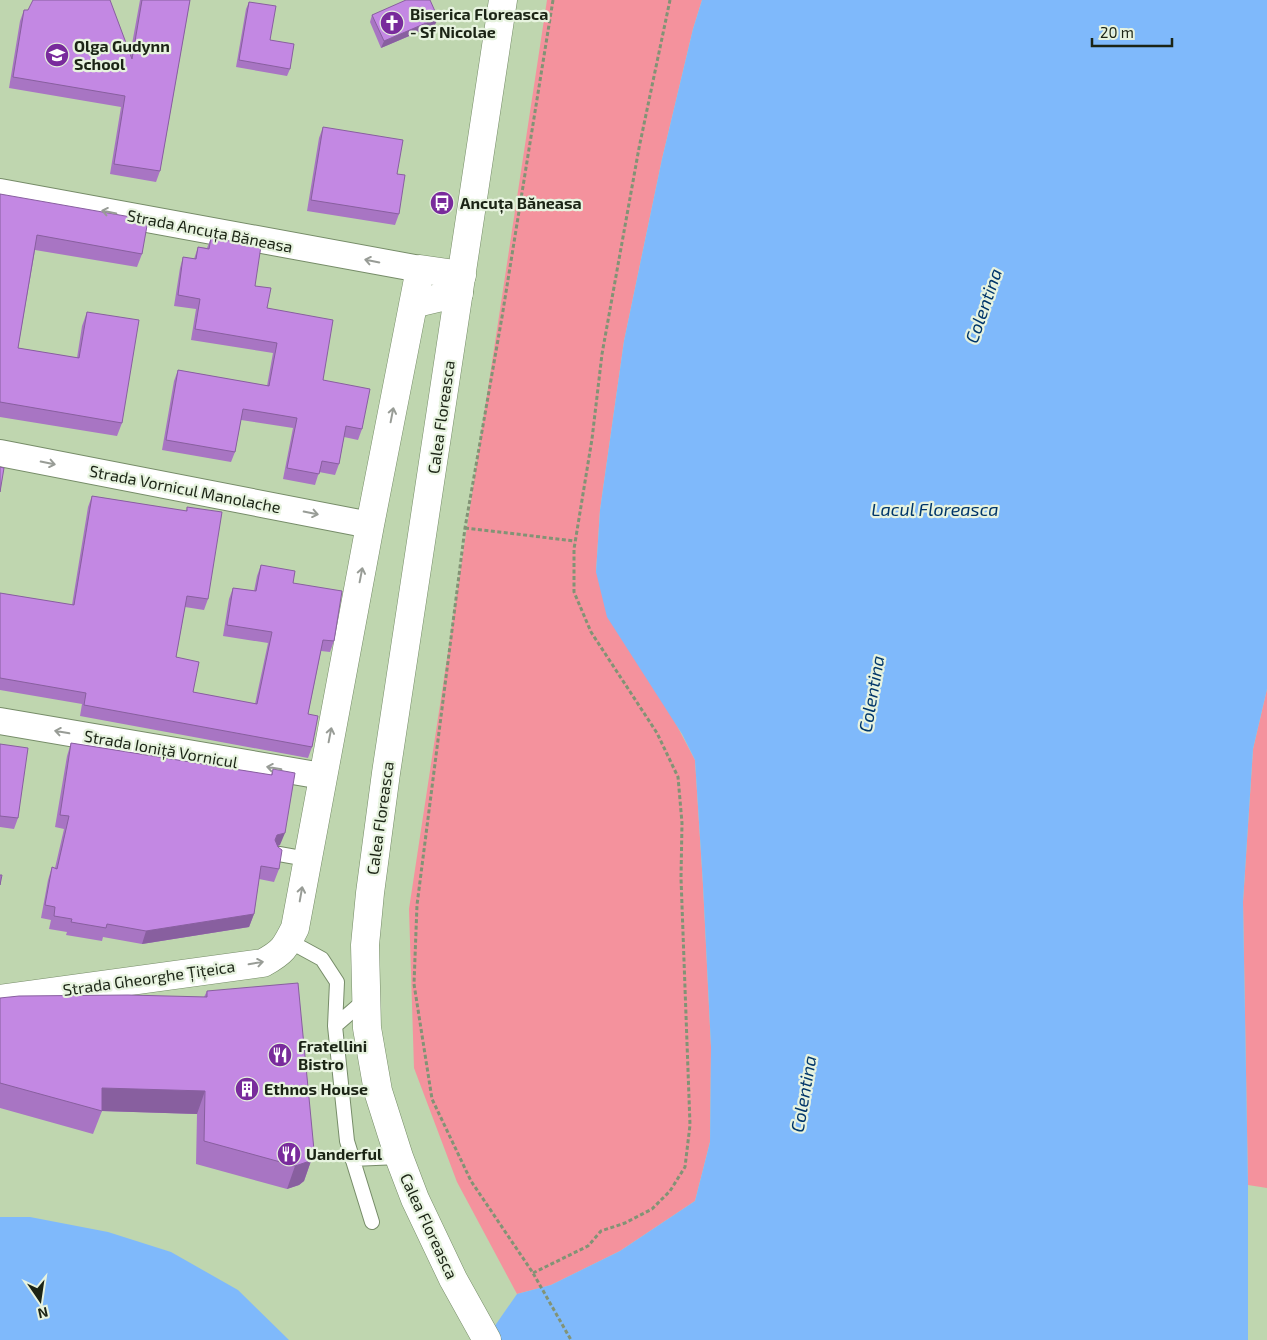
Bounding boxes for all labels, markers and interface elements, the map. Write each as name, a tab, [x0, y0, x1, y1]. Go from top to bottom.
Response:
place label: Biserica Floreasca - Sf Nicolae	[410, 4, 548, 41]
church icon: Biserica Floreasca - Sf Nicolae	[379, 10, 405, 36]
scale bar	[1092, 15, 1172, 47]
text: 20 m	[1100, 23, 1134, 41]
place label: Olga Gudynn School	[74, 36, 170, 73]
school or university icon: Olga Gudynn School	[44, 42, 70, 68]
bus stop icon: Ancuța Băneasa	[429, 190, 455, 216]
place label: Ancuța Băneasa	[460, 193, 582, 214]
street label: Strada Ancuța Băneasa	[125, 205, 294, 258]
one-way arrow	[102, 207, 118, 217]
one-way arrow	[365, 256, 381, 265]
water label: Colentina	[960, 265, 1006, 346]
street label: Calea Floreasca	[423, 359, 458, 475]
one-way arrow	[387, 408, 397, 424]
one-way arrow	[39, 458, 55, 468]
street label: Strada Vornicul Manolache	[88, 461, 282, 516]
water label: Lacul Floreasca	[871, 498, 999, 520]
one-way arrow	[302, 509, 318, 519]
one-way arrow	[356, 567, 366, 583]
water label: Colentina	[853, 654, 889, 734]
one-way arrow	[55, 726, 71, 736]
street label: Strada Ioniță Vornicul	[82, 726, 240, 773]
one-way arrow	[326, 727, 336, 743]
street label: Calea Floreasca	[362, 760, 397, 876]
one-way arrow	[267, 763, 283, 773]
one-way arrow	[296, 887, 306, 903]
street label: Strada Gheorghe Țițeica	[62, 956, 236, 1001]
one-way arrow	[248, 958, 264, 968]
place label: Fratellini Bistro	[298, 1036, 367, 1073]
restaurant icon: Fratellini Bistro	[267, 1042, 293, 1068]
water label: Colentina	[785, 1054, 821, 1134]
building icon: Ethnos House	[234, 1076, 260, 1102]
place label: Ethnos House	[264, 1079, 368, 1098]
restaurant icon: Uanderful	[276, 1141, 302, 1167]
place label: Uanderful	[306, 1144, 383, 1163]
street label: Calea Floreasca	[397, 1170, 462, 1282]
north arrow	[15, 1275, 65, 1325]
text: N	[36, 1304, 50, 1323]

